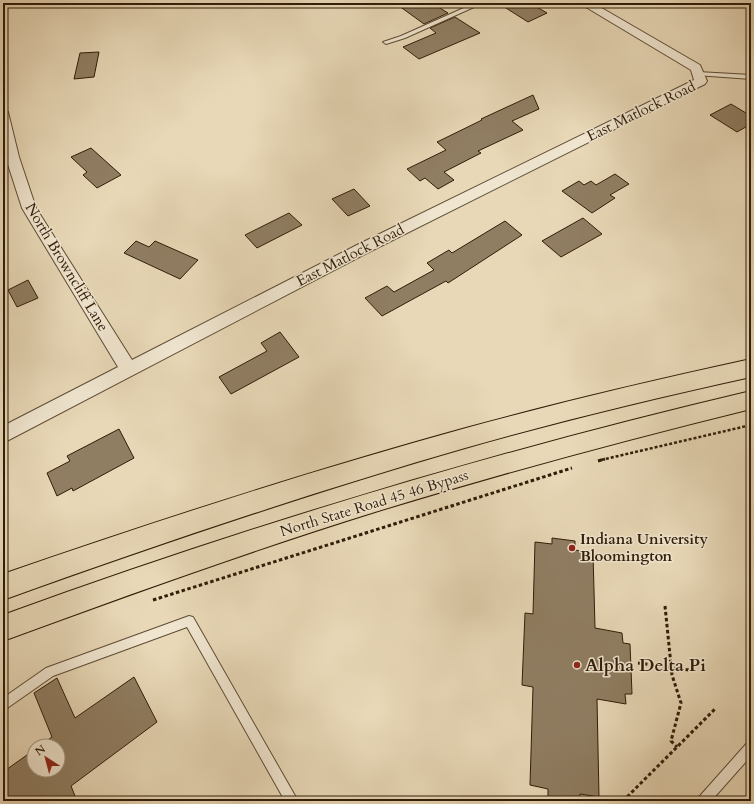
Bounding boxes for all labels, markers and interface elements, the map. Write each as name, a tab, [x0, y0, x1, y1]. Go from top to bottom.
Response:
street label: East Matlock Road	[583, 76, 699, 146]
street label: North Browncliff Lane	[21, 199, 113, 335]
street label: East Matlock Road	[293, 219, 407, 291]
street label: North State Road 45 46 Bypass	[277, 465, 471, 541]
place label: Indiana University Bloomington	[580, 529, 708, 566]
marker: Indiana University Bloomington	[567, 543, 577, 553]
place label: Alpha Delta Pi	[585, 653, 706, 678]
marker: Alpha Delta Pi	[572, 660, 582, 670]
north arrow	[26, 738, 66, 778]
text: N	[32, 741, 49, 759]

